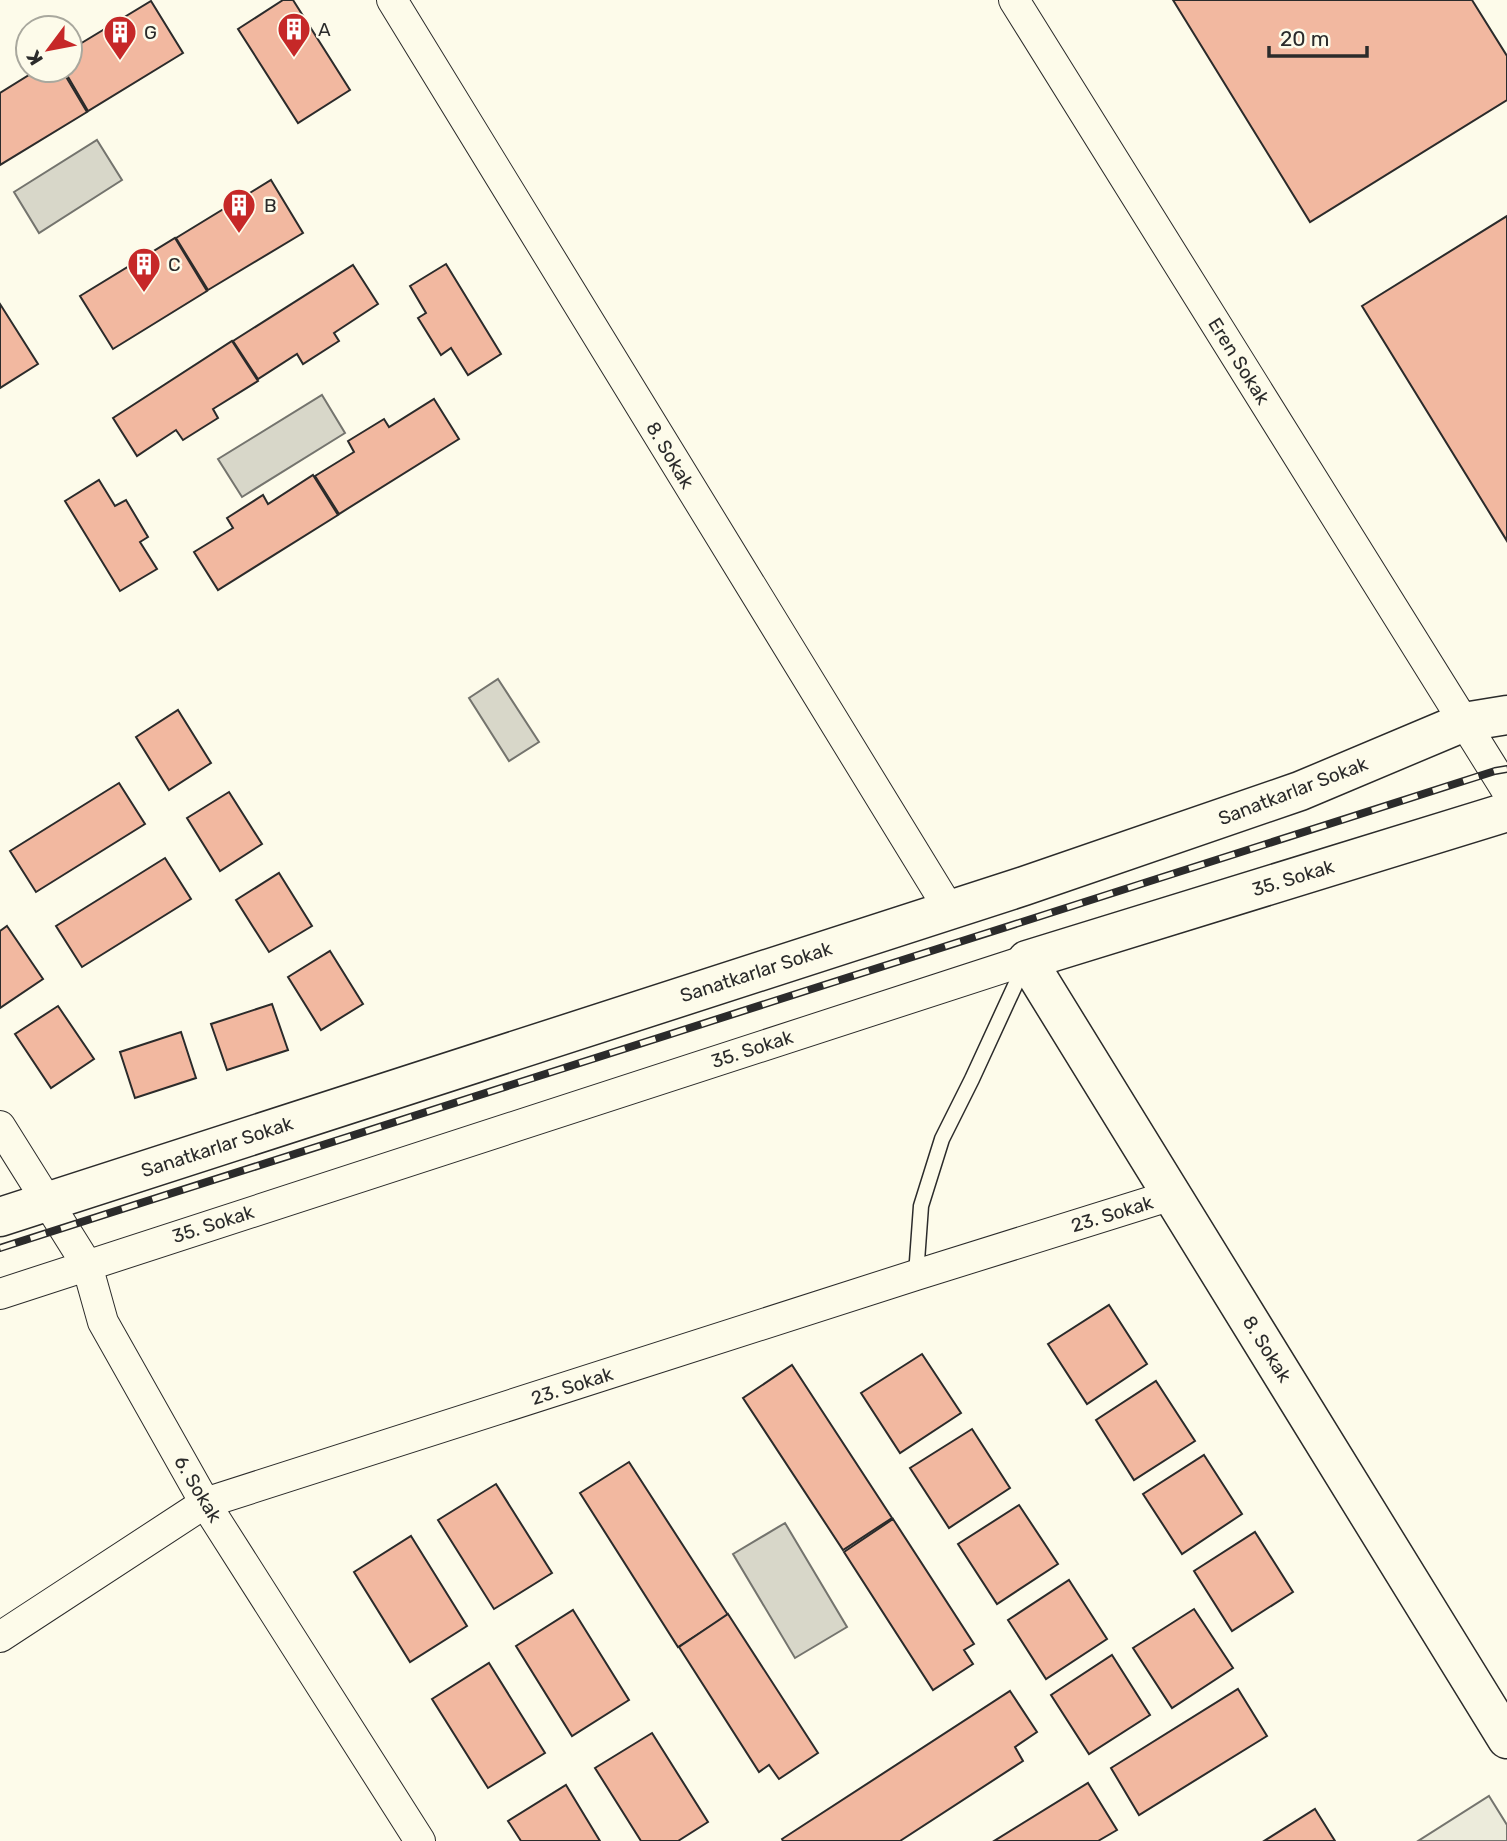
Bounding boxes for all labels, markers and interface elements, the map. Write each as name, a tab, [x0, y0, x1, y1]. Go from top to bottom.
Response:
building icon: A	[275, 10, 313, 59]
building icon: G	[101, 13, 139, 62]
north arrow	[14, 14, 84, 84]
scale bar	[1269, 14, 1367, 58]
place label: A	[318, 18, 331, 41]
place label: G	[144, 21, 157, 44]
text: 20 m	[1280, 26, 1329, 51]
text: K	[22, 46, 48, 69]
building icon: B	[220, 186, 258, 235]
place label: B	[264, 194, 277, 217]
building icon: C	[125, 245, 163, 294]
place label: C	[168, 253, 181, 276]
street label: Eren Sokak	[1203, 313, 1275, 409]
street label: 8. Sokak	[641, 417, 699, 493]
street label: Sanatkarlar Sokak	[1215, 752, 1371, 830]
street label: 35. Sokak	[1249, 855, 1337, 901]
street label: Sanatkarlar Sokak	[677, 937, 835, 1007]
street label: 35. Sokak	[708, 1025, 796, 1073]
street label: Sanatkarlar Sokak	[138, 1112, 296, 1182]
street label: 23. Sokak	[1068, 1191, 1156, 1237]
street label: 35. Sokak	[169, 1200, 257, 1248]
street label: 8. Sokak	[1238, 1312, 1296, 1387]
street label: 23. Sokak	[528, 1362, 616, 1410]
street label: 6. Sokak	[169, 1452, 227, 1527]

